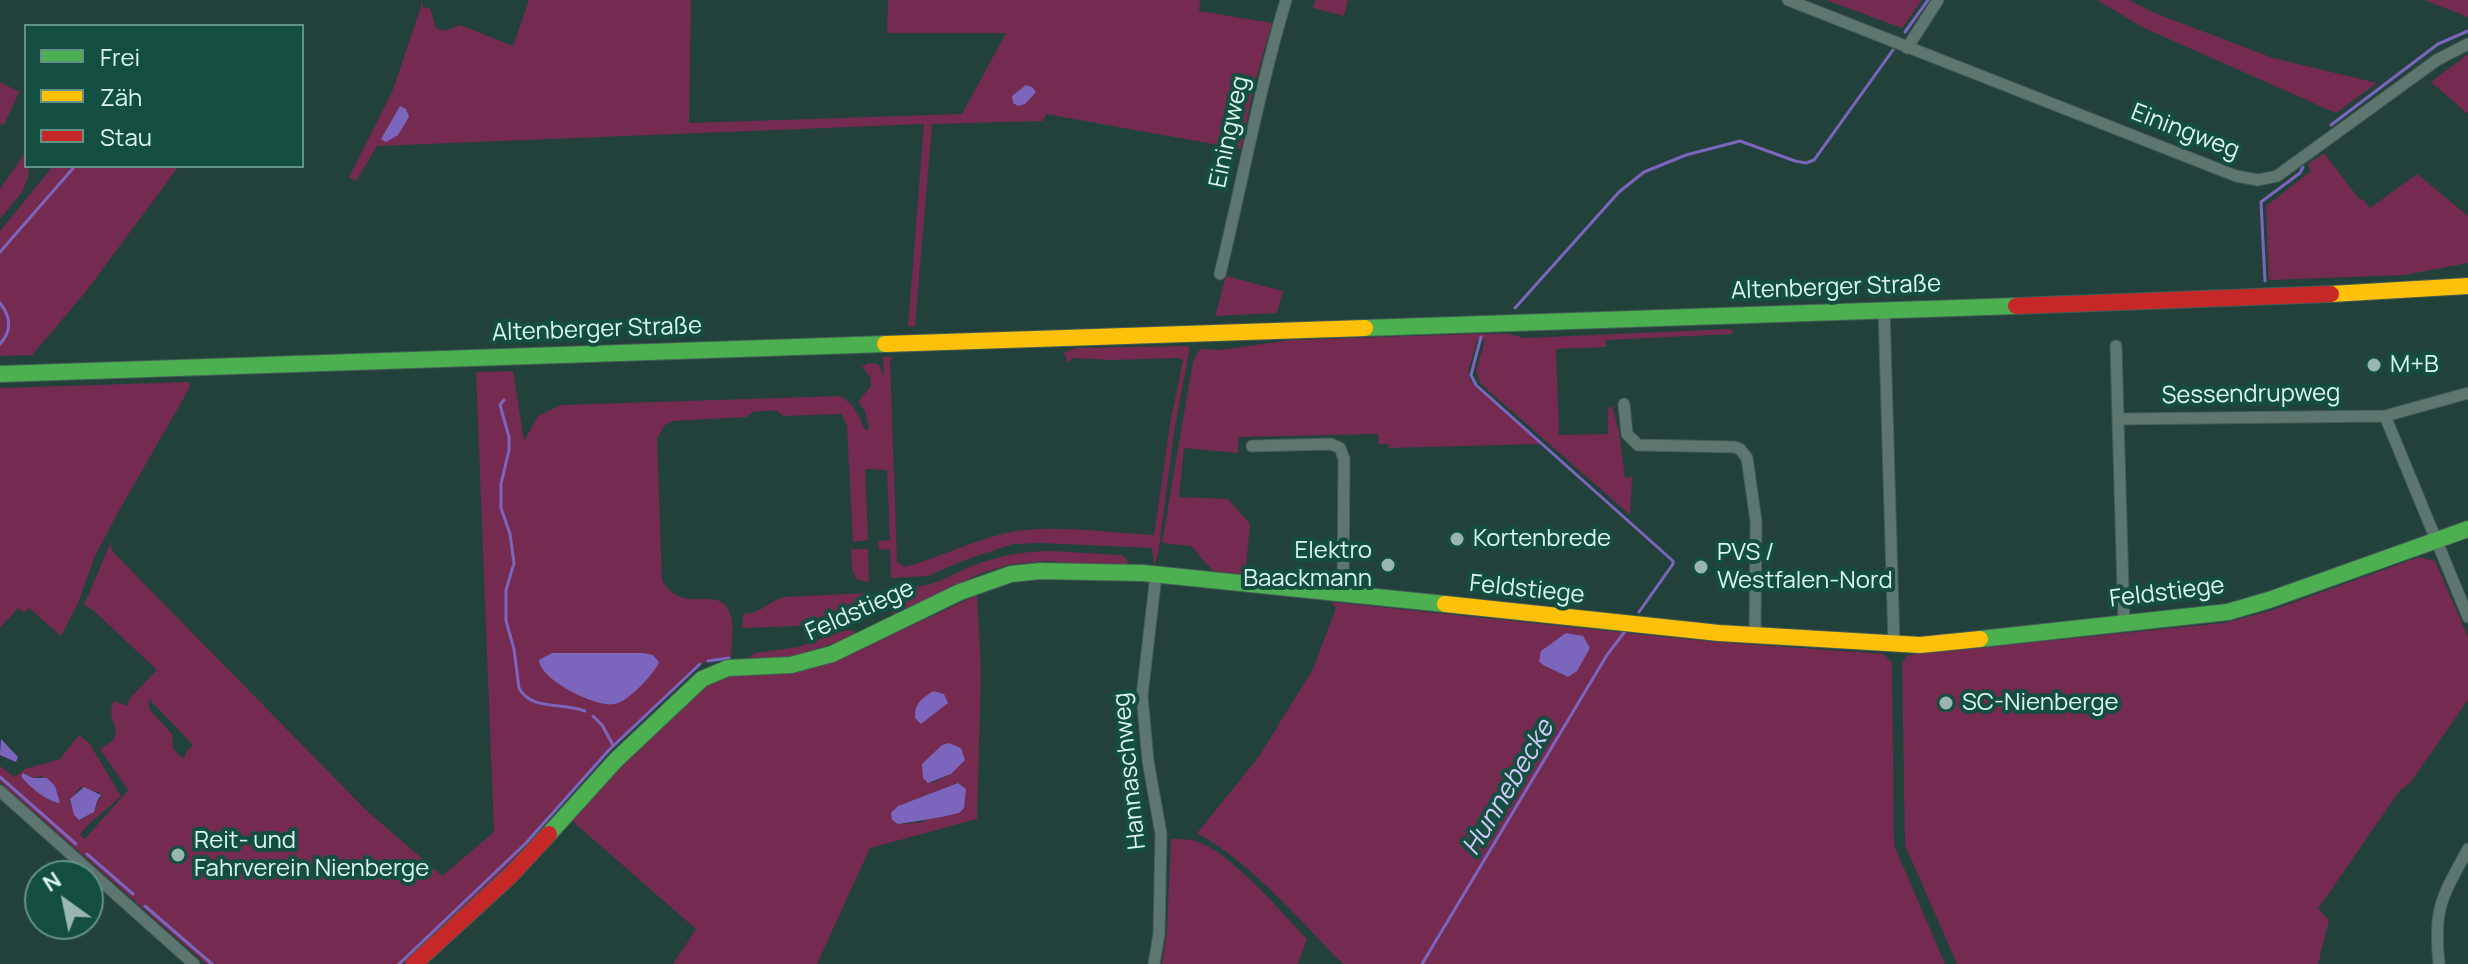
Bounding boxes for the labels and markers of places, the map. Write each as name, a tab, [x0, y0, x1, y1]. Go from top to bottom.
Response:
place label: M+B	[2390, 351, 2439, 379]
marker: M+B	[2365, 356, 2383, 374]
place label: Kortenbrede	[1473, 525, 1611, 553]
marker: Kortenbrede	[1448, 530, 1466, 548]
place label: Elektro Baackmann	[1243, 537, 1372, 593]
place label: PVS / Westfalen-Nord	[1717, 539, 1893, 595]
marker: Elektro Baackmann	[1379, 556, 1397, 574]
marker: PVS / Westfalen-Nord	[1692, 558, 1710, 576]
place label: SC-Nienberge	[1962, 689, 2119, 717]
marker: SC-Nienberge	[1937, 694, 1955, 712]
place label: Reit- und Fahrverein Nienberge	[194, 827, 429, 883]
marker: Reit- und Fahrverein Nienberge	[169, 846, 187, 864]

